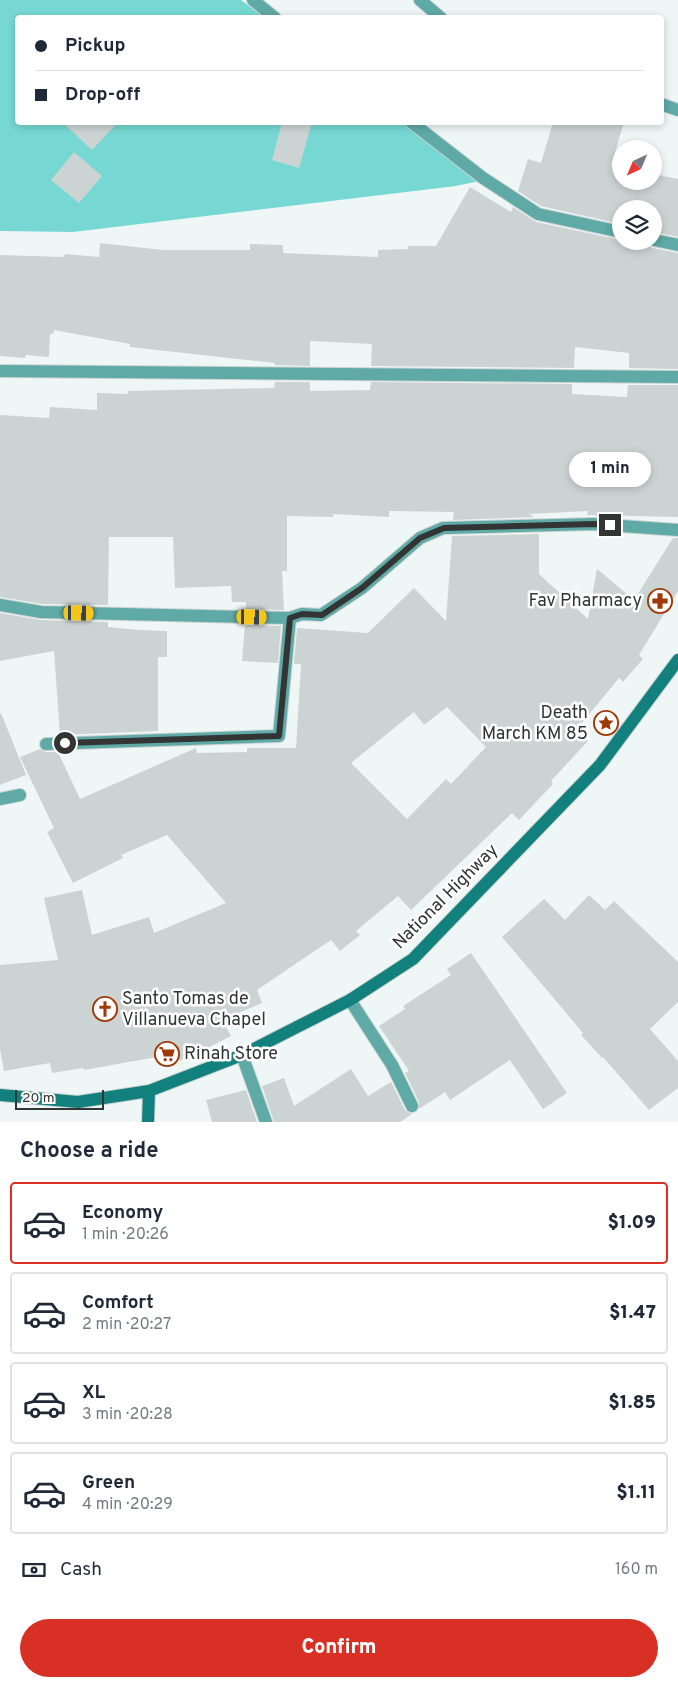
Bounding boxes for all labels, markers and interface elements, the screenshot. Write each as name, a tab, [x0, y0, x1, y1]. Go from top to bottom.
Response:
text: Pickup	[65, 34, 125, 58]
text: Drop-off	[65, 83, 140, 107]
north arrow	[612, 140, 662, 190]
map controls	[612, 140, 662, 250]
button: layers	[612, 200, 662, 250]
callout: 1 min	[569, 452, 651, 488]
text: 1 min	[590, 459, 630, 479]
route end	[599, 514, 621, 536]
pharmacy icon: Fav Pharmacy	[647, 588, 673, 614]
place label: Fav Pharmacy	[529, 590, 642, 613]
car	[63, 605, 94, 621]
car	[236, 609, 267, 625]
place label: Death March KM 85	[482, 702, 588, 746]
place icon: Death March KM 85	[593, 710, 619, 736]
route start	[54, 732, 76, 754]
street label: National Highway	[388, 839, 504, 955]
place label: Santo Tomas de Villanueva Chapel	[122, 988, 266, 1032]
church icon: Santo Tomas de Villanueva Chapel	[92, 996, 118, 1022]
supermarket icon: Rinah Store	[154, 1041, 180, 1067]
place label: Rinah Store	[184, 1043, 278, 1066]
scale bar	[15, 1087, 104, 1110]
text: 20 m	[22, 1090, 55, 1107]
text: Choose a ride	[20, 1138, 158, 1165]
icon: car	[22, 1201, 67, 1246]
text: Economy	[82, 1201, 163, 1225]
text: $1.09	[607, 1211, 656, 1235]
text: 1 min · 20:26	[82, 1225, 169, 1245]
icon: car	[22, 1291, 67, 1336]
text: Comfort	[82, 1291, 154, 1315]
text: $1.47	[609, 1301, 656, 1325]
text: 2 min · 20:27	[82, 1315, 171, 1335]
icon: car	[22, 1381, 67, 1426]
text: XL	[82, 1381, 105, 1405]
text: $1.85	[608, 1391, 656, 1415]
text: 3 min · 20:28	[82, 1405, 173, 1425]
icon: car	[22, 1471, 67, 1516]
text: Green	[82, 1471, 135, 1495]
text: $1.11	[616, 1481, 656, 1505]
text: 4 min · 20:29	[82, 1495, 173, 1515]
icon: cash	[20, 1556, 48, 1584]
text: Cash	[60, 1558, 102, 1582]
text: 160 m	[615, 1560, 658, 1580]
button: Confirm	[20, 1619, 658, 1677]

